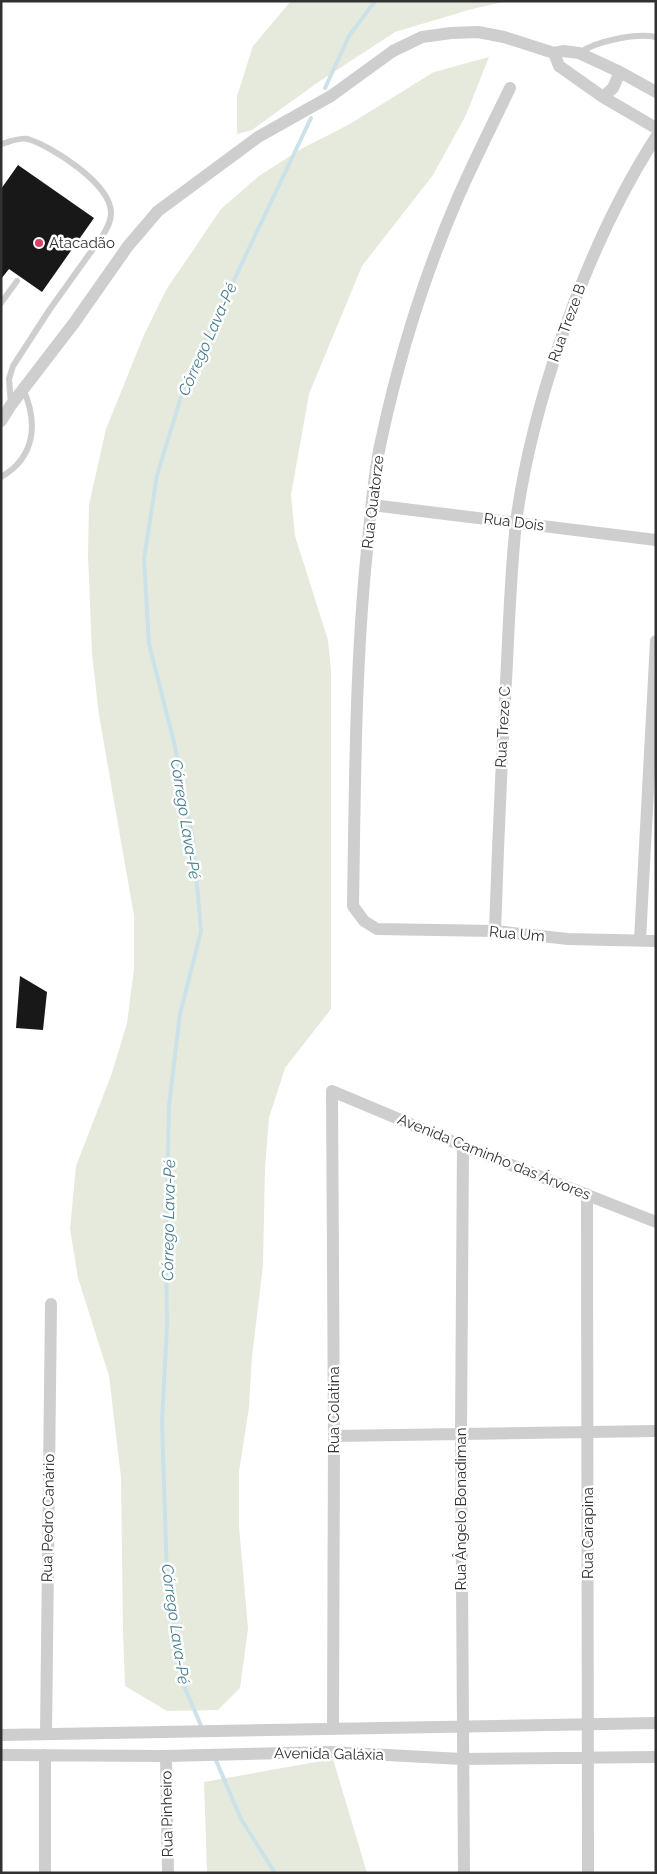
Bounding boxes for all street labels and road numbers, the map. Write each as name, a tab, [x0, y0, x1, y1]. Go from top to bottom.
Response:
street label: Rua Treze B	[545, 282, 589, 364]
street label: Rua Quatorze	[358, 454, 388, 550]
street label: Rua Dois	[483, 509, 545, 535]
street label: Rua Treze C	[492, 686, 514, 768]
street label: Rua Um	[489, 923, 545, 945]
street label: Avenida Caminho das Árvores	[395, 1110, 593, 1204]
street label: Rua Colatina	[325, 1366, 343, 1454]
street label: Rua Ângelo Bonadiman	[452, 1427, 470, 1591]
street label: Rua Pedro Canário	[38, 1454, 58, 1582]
street label: Rua Carapina	[579, 1487, 597, 1579]
street label: Avenida Galáxia	[274, 1744, 384, 1764]
street label: Rua Pinheiro	[157, 1770, 177, 1858]

